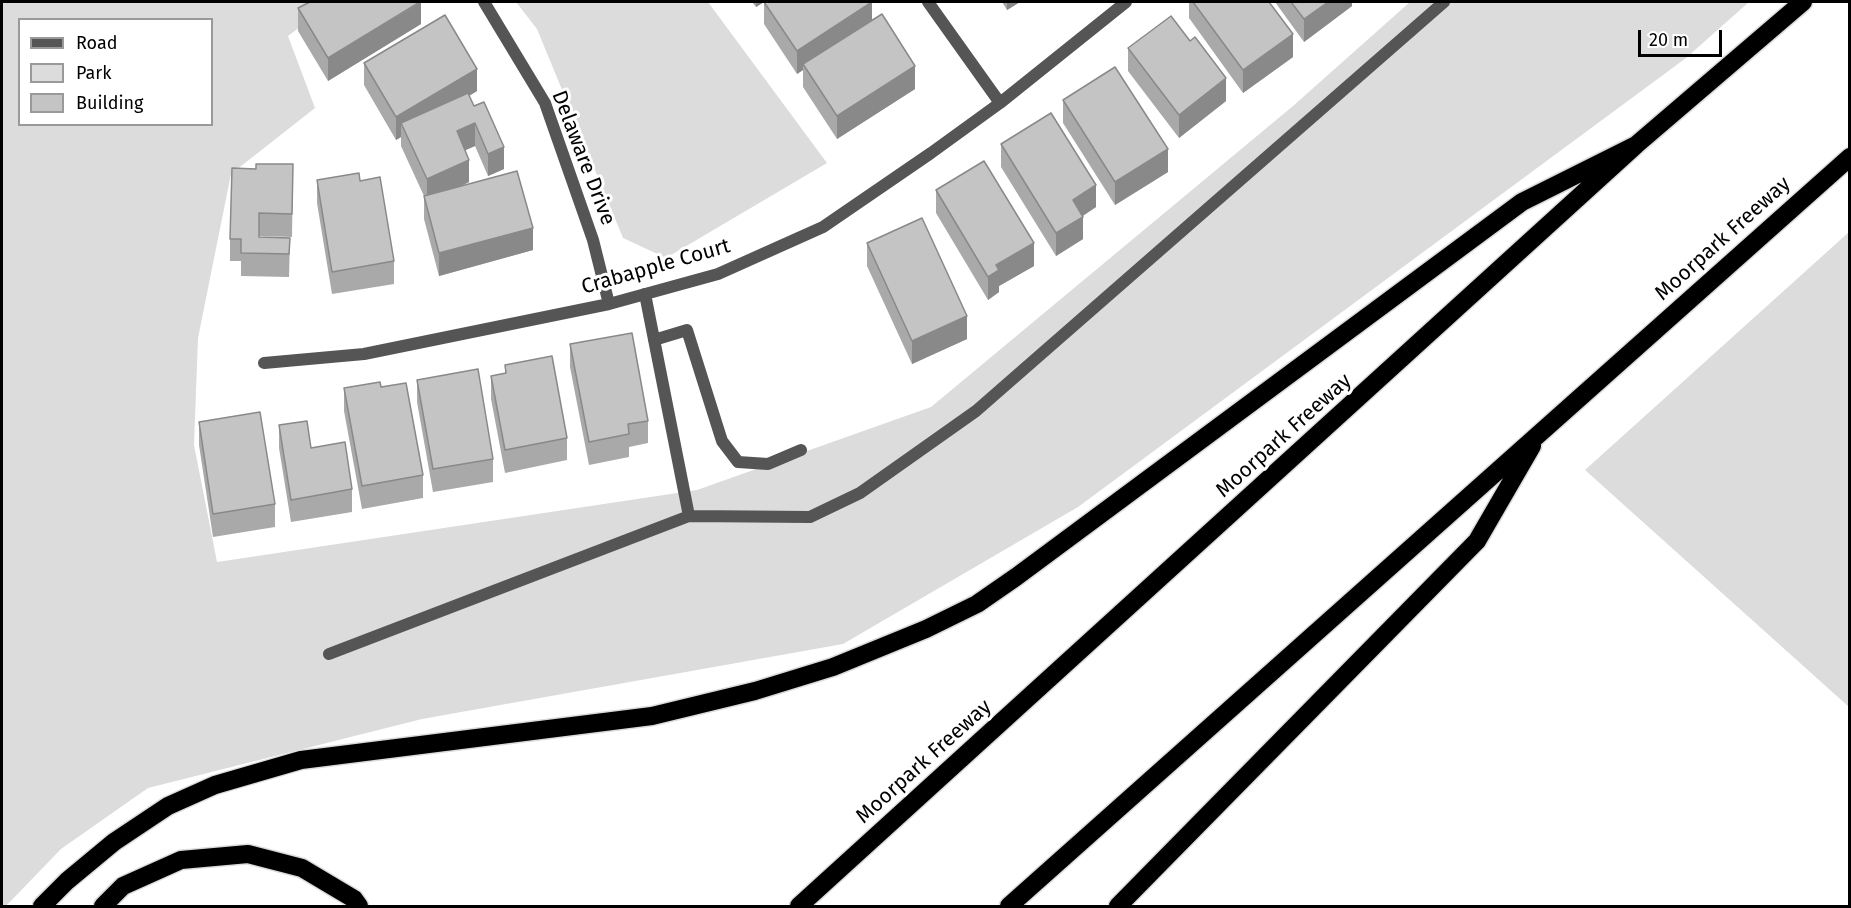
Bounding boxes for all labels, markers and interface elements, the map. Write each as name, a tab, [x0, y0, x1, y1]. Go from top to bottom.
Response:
legend	[18, 18, 213, 126]
scale bar	[1641, 18, 1725, 56]
text: 20 m	[1649, 29, 1688, 51]
text: Road	[76, 32, 118, 54]
text: Park	[76, 62, 111, 84]
street label: Delaware Drive	[546, 87, 620, 229]
text: Building	[76, 92, 143, 114]
street label: Moorpark Freeway	[1650, 172, 1796, 306]
street label: Crabapple Court	[579, 234, 733, 300]
street label: Moorpark Freeway	[1211, 369, 1357, 503]
street label: Moorpark Freeway	[851, 695, 997, 829]

